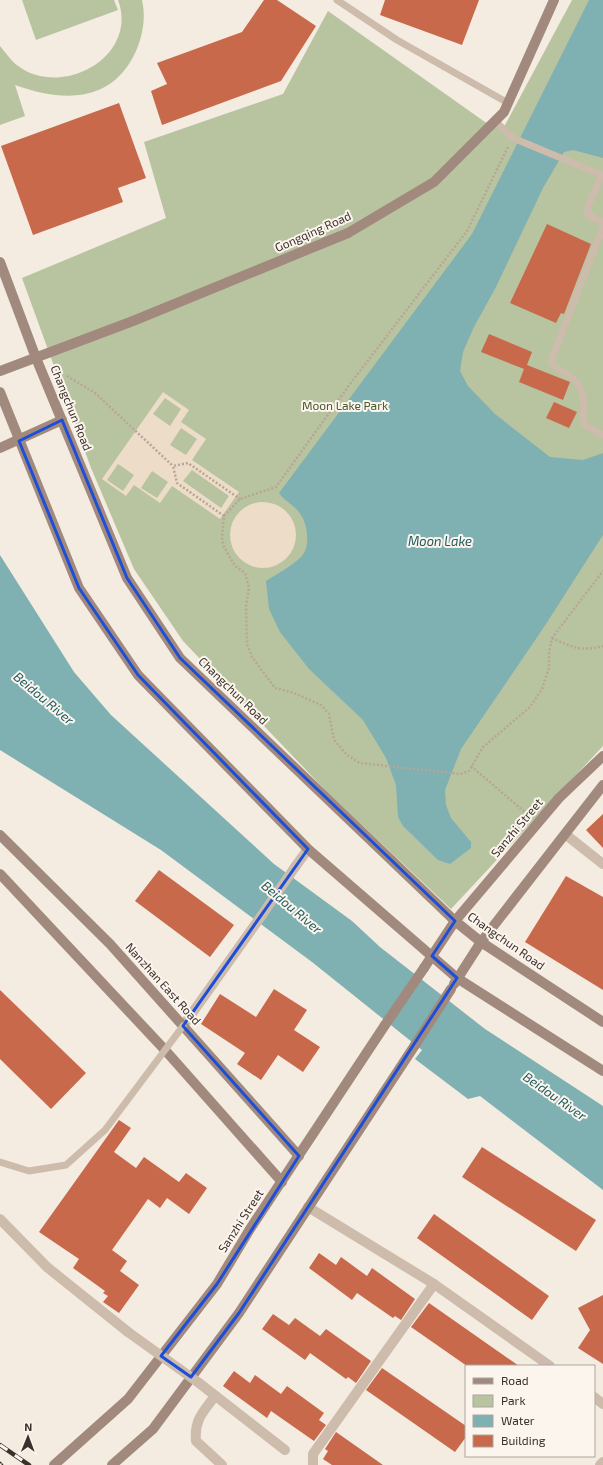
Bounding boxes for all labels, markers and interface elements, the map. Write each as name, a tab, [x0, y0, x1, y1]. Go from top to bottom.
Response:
street label: Gongqing Road	[272, 208, 353, 254]
street label: Changchun Road	[48, 363, 95, 452]
park label: Moon Lake Park	[302, 398, 388, 412]
water label: Moon Lake	[408, 533, 472, 549]
street label: Changchun Road	[196, 654, 271, 727]
water label: Beidou River	[11, 668, 78, 728]
street label: Sanzhi Street	[488, 795, 545, 860]
water label: Beidou River	[259, 877, 326, 937]
street label: Changchun Road	[465, 908, 548, 972]
street label: Nanzhan East Road	[123, 939, 204, 1027]
water label: Beidou River	[520, 1068, 590, 1124]
street label: Sanzhi Street	[215, 1186, 266, 1255]
legend	[465, 1365, 595, 1457]
text: Road	[501, 1373, 529, 1387]
text: Park	[501, 1393, 526, 1407]
text: Water	[501, 1413, 535, 1427]
north arrow	[8, 1417, 48, 1457]
text: N	[24, 1420, 32, 1433]
text: Building	[501, 1433, 546, 1447]

